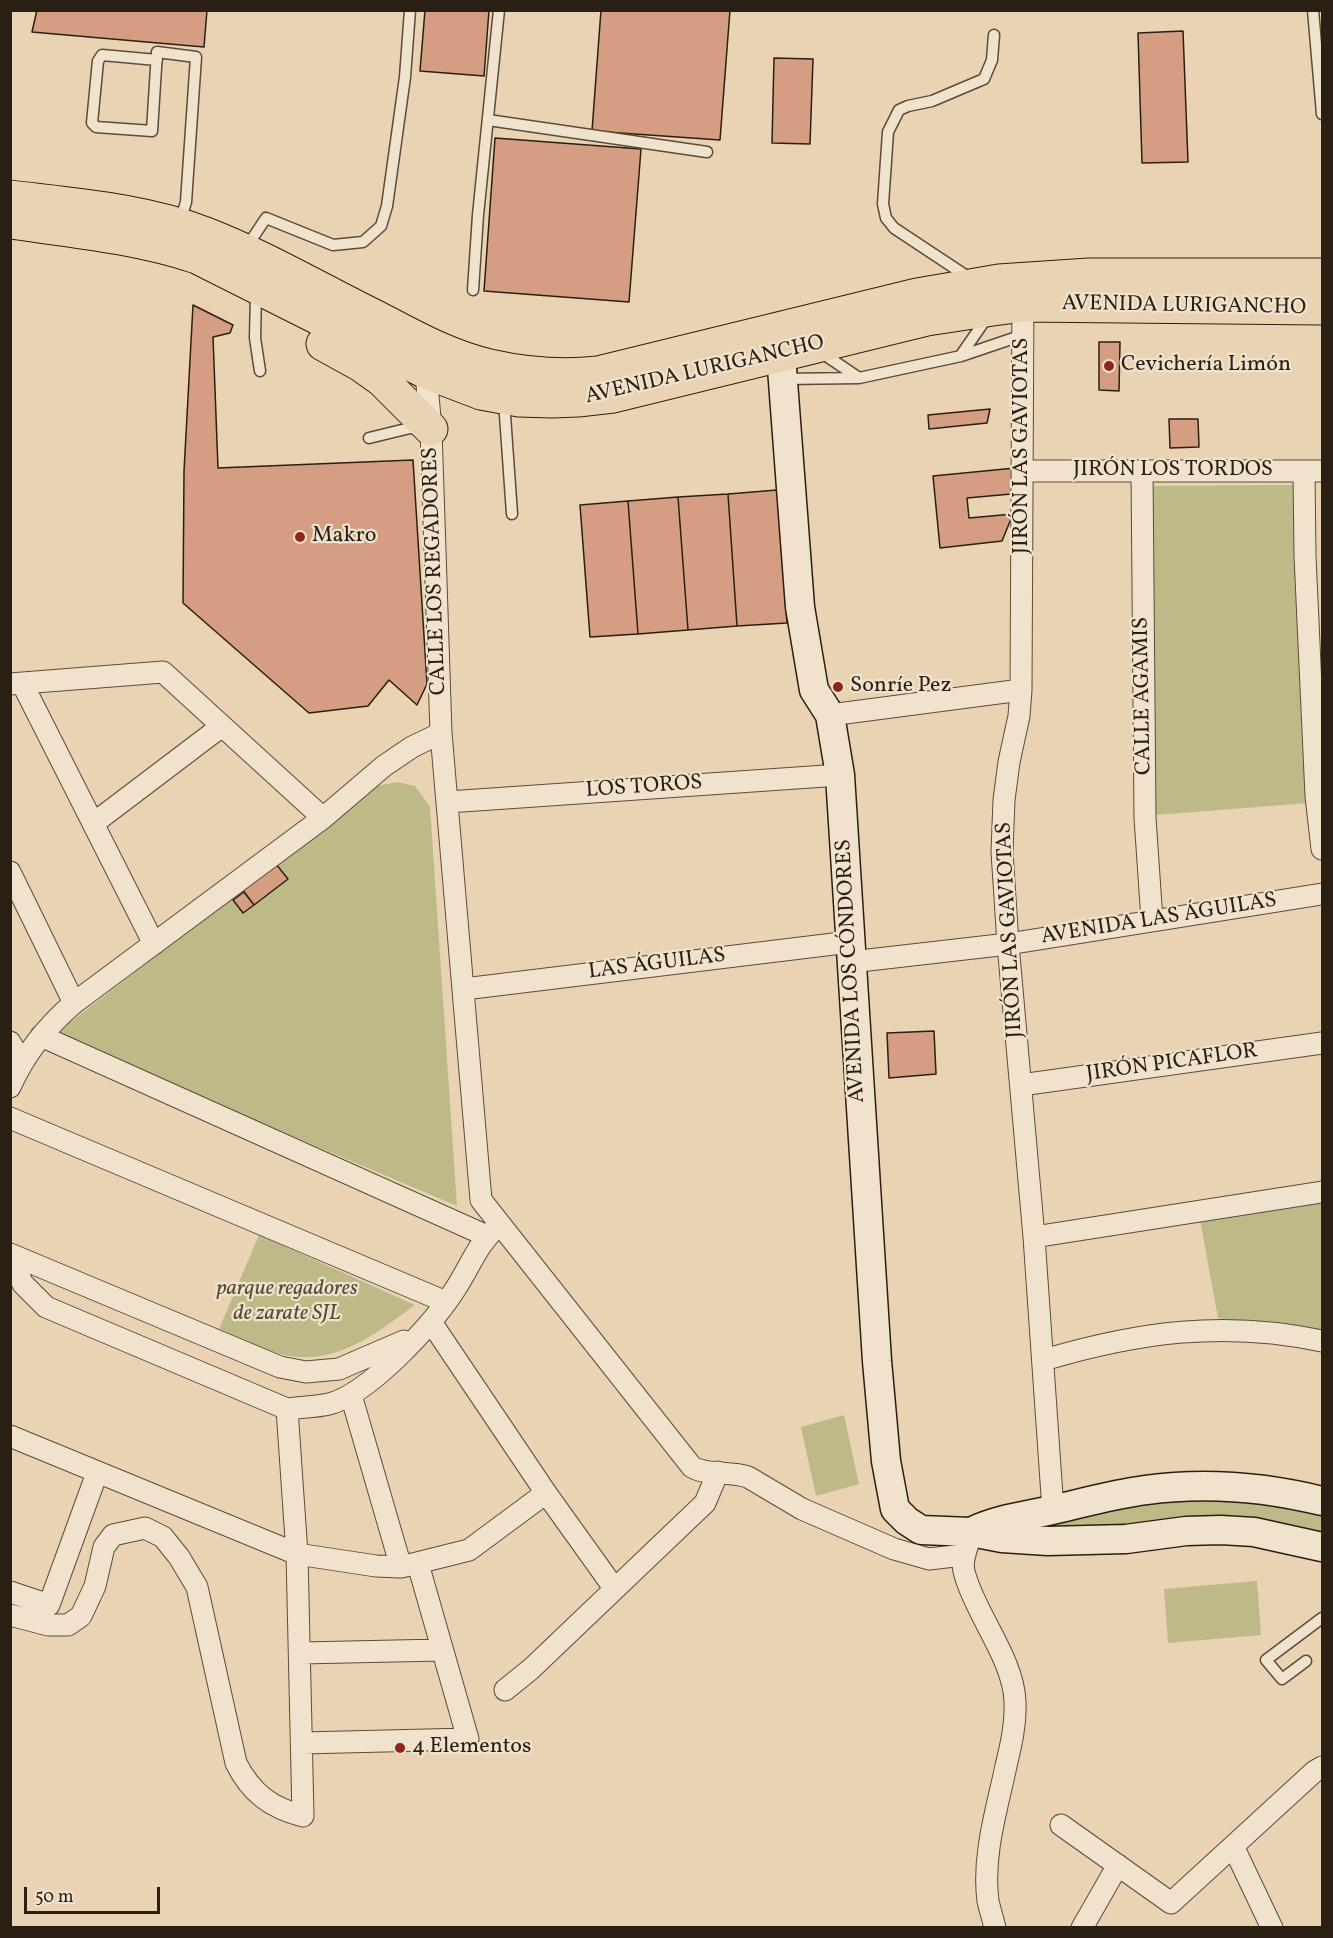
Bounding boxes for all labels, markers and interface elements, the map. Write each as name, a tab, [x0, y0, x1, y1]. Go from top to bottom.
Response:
street label: AVENIDA LURIGANCHO	[1062, 292, 1306, 322]
street label: AVENIDA LURIGANCHO	[583, 331, 827, 411]
street label: JIRÓN LAS GAVIOTAS	[1010, 338, 1036, 554]
place label: Cevichería Limón	[1121, 353, 1291, 379]
marker: Cevichería Limón	[1102, 359, 1116, 373]
street label: CALLE LOS REGADORES	[418, 446, 454, 696]
street label: JIRÓN LOS TORDOS	[1073, 458, 1273, 484]
place label: Makro	[312, 524, 376, 550]
marker: Makro	[293, 530, 307, 544]
street label: CALLE AGAMIS	[1129, 617, 1159, 775]
place label: Sonríe Pez	[850, 674, 951, 700]
marker: Sonríe Pez	[831, 680, 845, 694]
street label: LOS TOROS	[585, 771, 703, 805]
street label: JIRÓN LAS GAVIOTAS	[992, 821, 1030, 1039]
street label: AVENIDA LOS CÓNDORES	[832, 839, 872, 1103]
street label: AVENIDA LAS ÁGUILAS	[1039, 888, 1279, 952]
street label: LAS ÁGUILAS	[587, 943, 727, 987]
street label: JIRÓN PICAFLOR	[1085, 1039, 1259, 1089]
park label: parque regadores de zarate SJL	[216, 1277, 358, 1328]
place label: 4 Elementos	[412, 1735, 531, 1761]
marker: 4 Elementos	[393, 1741, 407, 1755]
scale bar	[27, 1875, 164, 1913]
text: 50 m	[35, 1885, 74, 1910]

